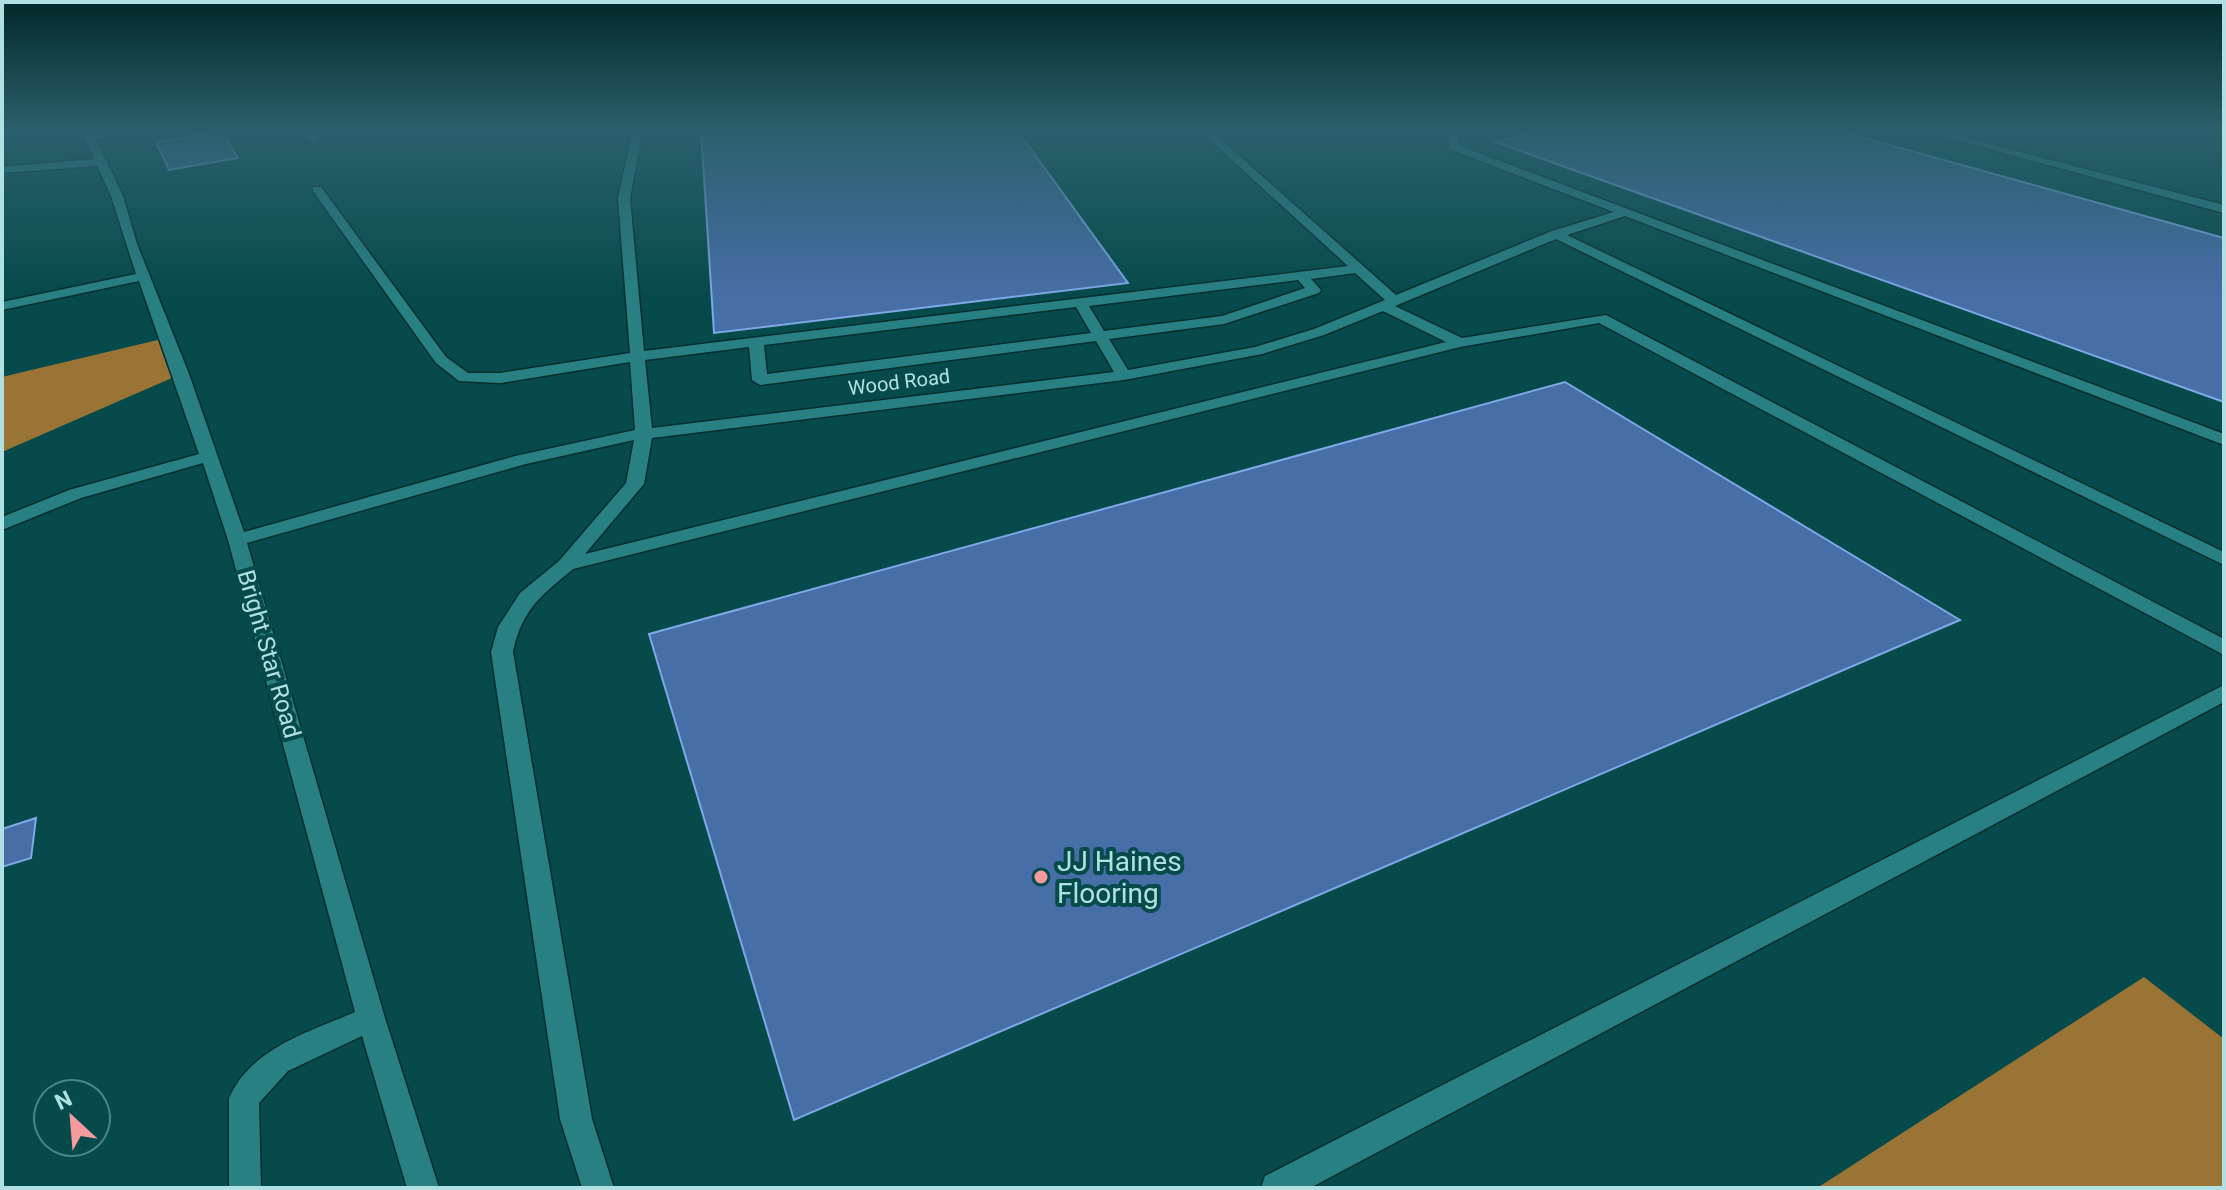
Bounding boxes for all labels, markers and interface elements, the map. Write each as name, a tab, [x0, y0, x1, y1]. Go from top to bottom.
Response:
street label: Wood Road	[847, 364, 951, 400]
street label: Bright Star Road	[232, 567, 306, 741]
place label: JJ Haines Flooring	[1057, 845, 1182, 910]
marker: JJ Haines Flooring	[1032, 868, 1050, 886]
north arrow	[32, 1078, 112, 1158]
text: N	[51, 1086, 76, 1115]

